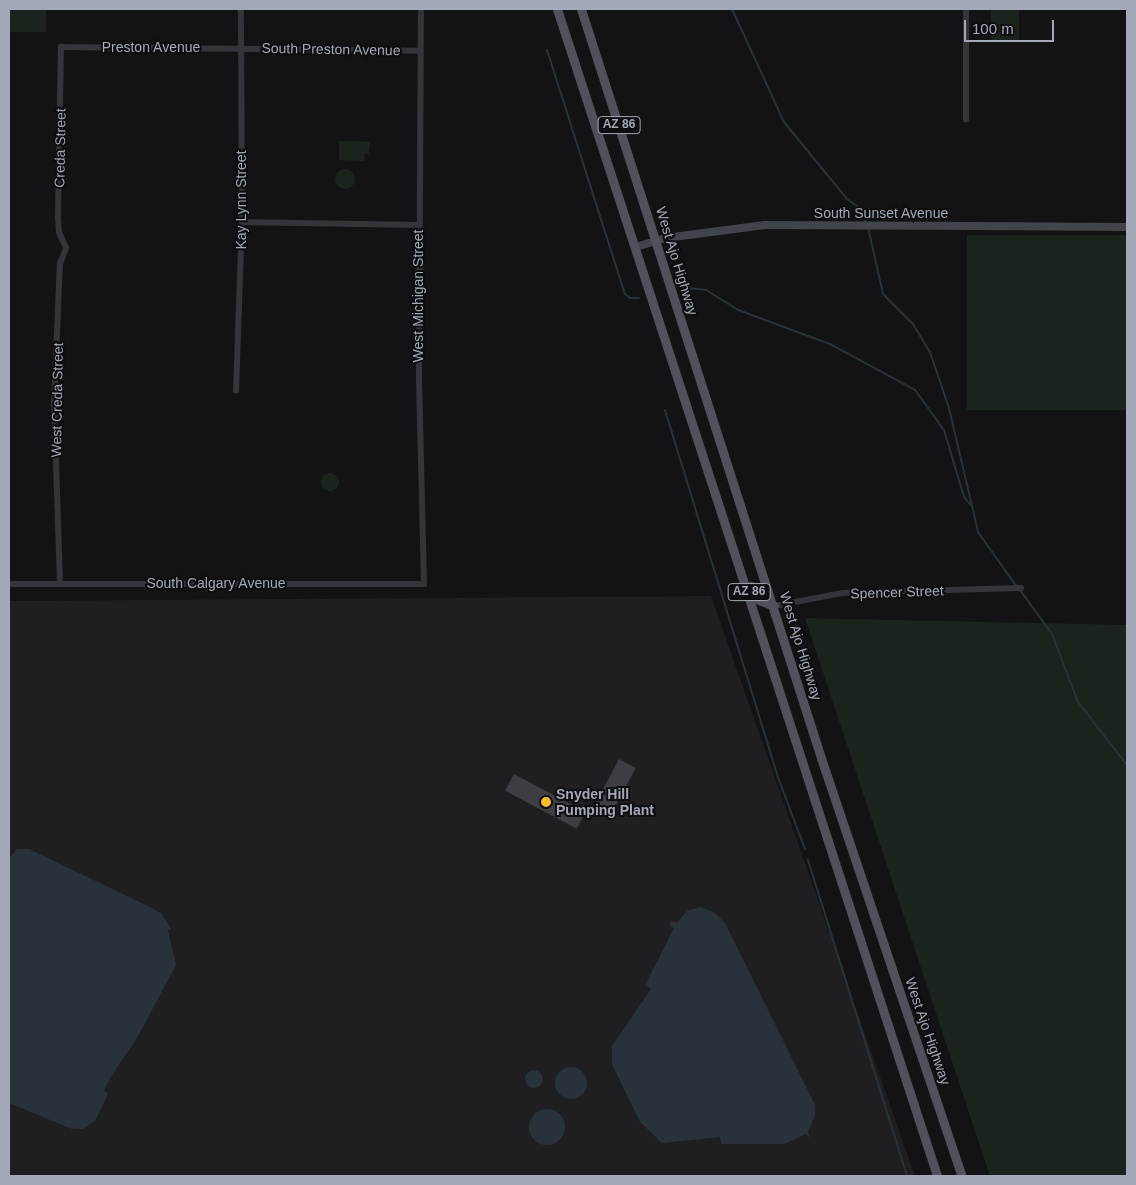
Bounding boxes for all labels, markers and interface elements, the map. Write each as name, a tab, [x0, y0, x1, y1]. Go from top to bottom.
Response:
scale bar	[966, 10, 1056, 42]
text: 100 m	[972, 20, 1014, 37]
street label: Preston Avenue	[101, 39, 201, 55]
street label: South Preston Avenue	[261, 39, 401, 59]
street label: Creda Street	[51, 108, 69, 188]
road number: AZ 86	[596, 116, 642, 134]
street label: Kay Lynn Street	[233, 150, 249, 250]
street label: West Ajo Highway	[652, 204, 702, 318]
street label: South Sunset Avenue	[813, 205, 949, 221]
street label: West Michigan Street	[410, 230, 426, 362]
street label: West Creda Street	[48, 342, 66, 458]
street label: South Calgary Avenue	[146, 575, 286, 591]
road number: AZ 86	[726, 582, 772, 602]
street label: Spencer Street	[850, 582, 944, 602]
street label: West Ajo Highway	[776, 589, 826, 703]
place label: Snyder Hill Pumping Plant	[556, 786, 654, 819]
marker: Snyder Hill Pumping Plant	[540, 796, 552, 808]
street label: West Ajo Highway	[902, 975, 954, 1087]

